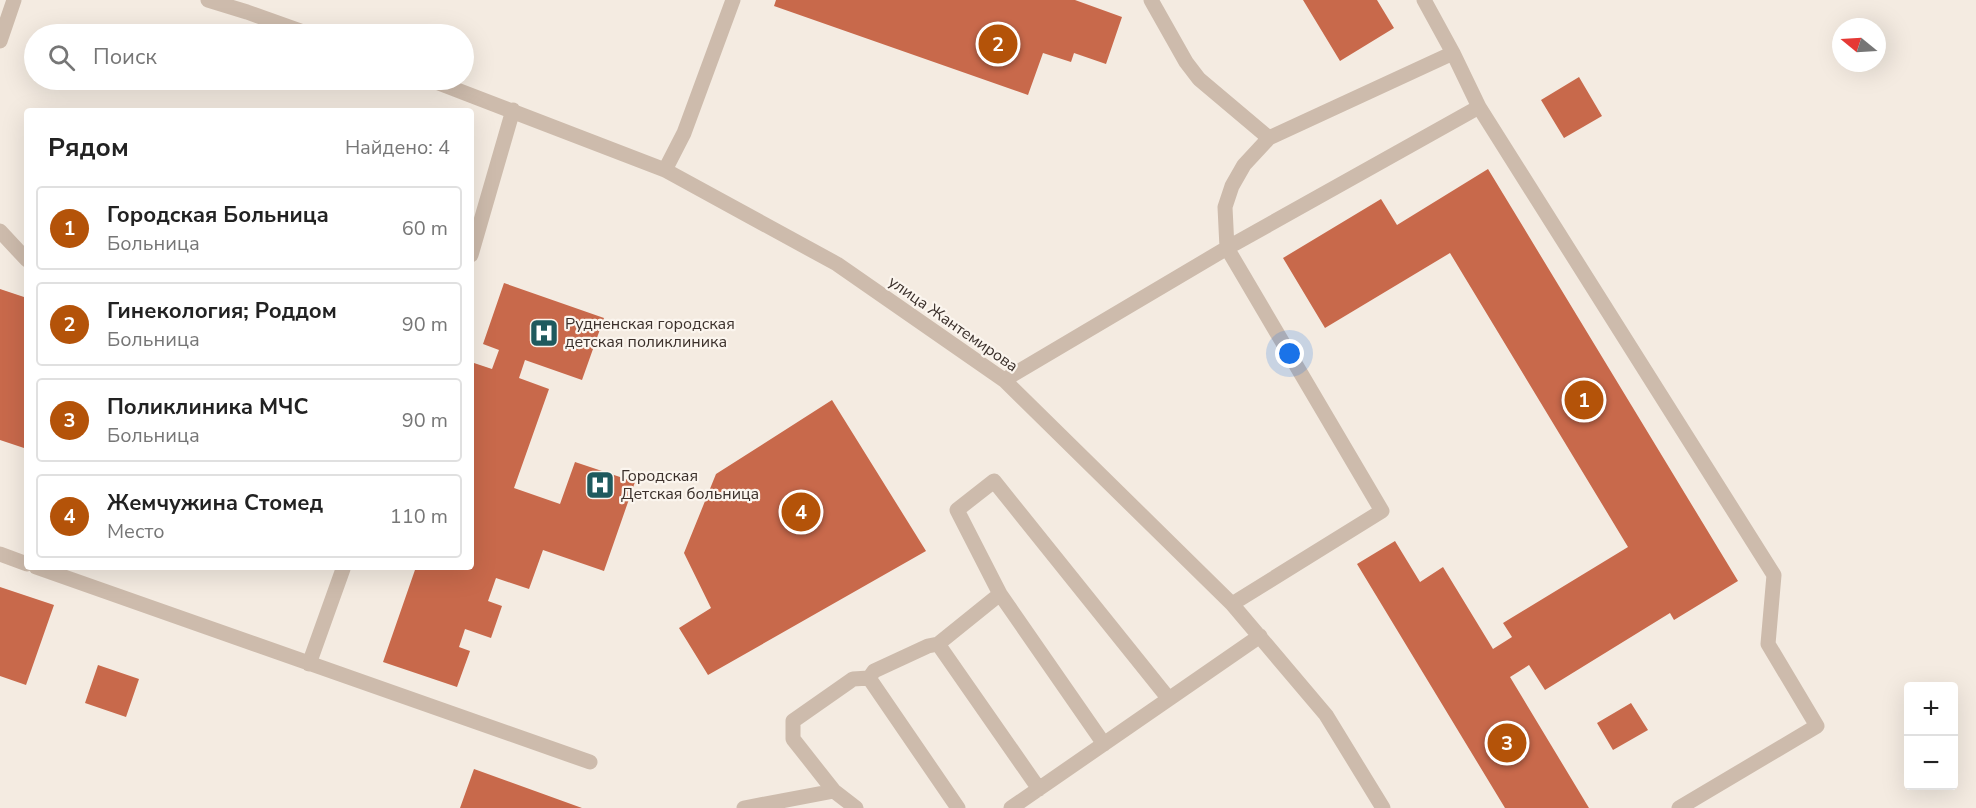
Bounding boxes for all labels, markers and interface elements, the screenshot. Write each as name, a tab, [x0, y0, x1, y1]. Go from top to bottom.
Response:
north arrow	[1832, 18, 1886, 72]
pin: 2	[978, 22, 1018, 66]
search box	[24, 24, 474, 90]
icon: search	[45, 41, 78, 74]
text: Поиск	[93, 42, 157, 72]
text: Рядом	[48, 130, 129, 165]
text: Найдено: 4	[345, 134, 450, 161]
text: Городская Больница	[107, 200, 329, 230]
text: 1	[64, 215, 76, 242]
text: 60 m	[402, 215, 448, 242]
text: Больница	[107, 230, 200, 257]
street label: улица Жантемирова	[884, 271, 1022, 377]
text: Гинекология; Роддом	[107, 296, 337, 326]
text: 2	[64, 311, 76, 338]
text: 90 m	[402, 311, 448, 338]
place label: Рудненская городская детская поликлиника	[565, 313, 735, 353]
hospital icon: Рудненская городская детская поликлиника	[528, 317, 560, 349]
text: Больница	[107, 326, 200, 353]
your location	[1275, 339, 1304, 368]
pin: 1	[1564, 378, 1604, 422]
text: Поликлиника МЧС	[107, 392, 308, 422]
text: 3	[64, 407, 76, 434]
text: 90 m	[402, 407, 448, 434]
text: Больница	[107, 422, 200, 449]
place label: Городская Детская больница	[621, 465, 759, 505]
hospital icon: Городская Детская больница	[584, 469, 616, 501]
text: Жемчужина Стомед	[107, 488, 323, 518]
pin: 4	[782, 490, 820, 534]
text: 4	[64, 503, 76, 530]
text: 110 m	[390, 503, 448, 530]
text: Место	[107, 518, 165, 545]
map controls	[1904, 682, 1958, 790]
button: +	[1904, 682, 1958, 736]
pin: 3	[1488, 720, 1526, 766]
button: −	[1904, 736, 1958, 790]

